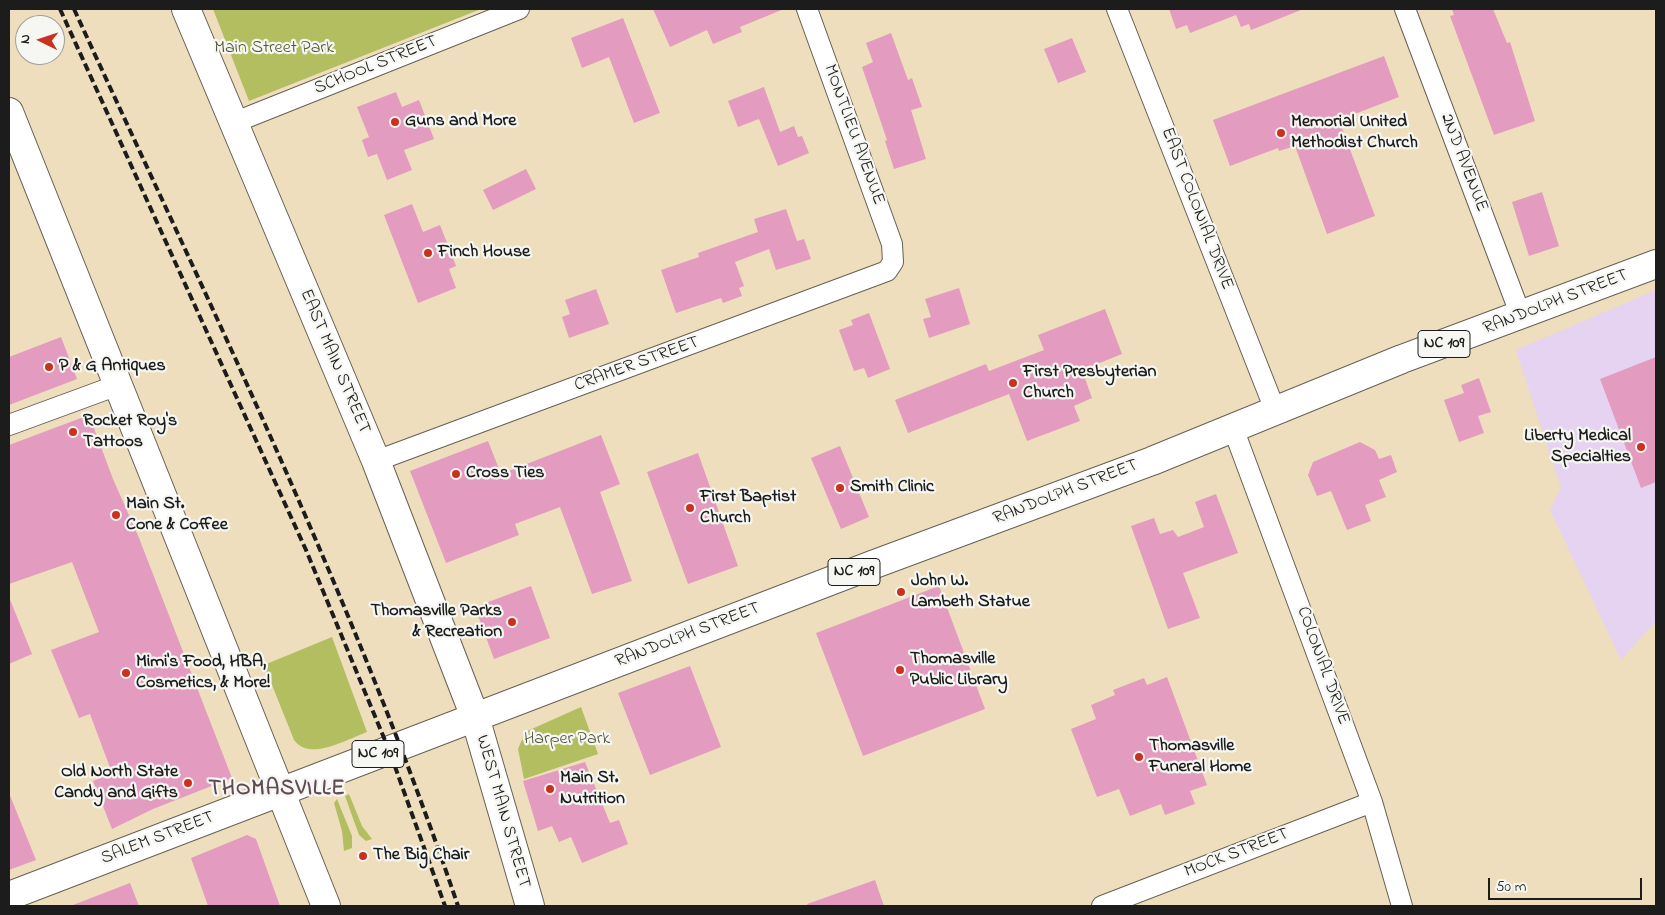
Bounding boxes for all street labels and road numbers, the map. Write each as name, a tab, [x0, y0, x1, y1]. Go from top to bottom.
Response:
street label: SCHOOL STREET	[311, 32, 441, 100]
street label: MONTLIEU AVENUE	[818, 62, 888, 208]
street label: 2ND AVENUE	[1434, 111, 1492, 215]
street label: EAST COLONIAL DRIVE	[1155, 125, 1237, 293]
street label: RANDOLPH STREET	[1481, 265, 1631, 341]
street label: EAST MAIN STREET	[294, 286, 374, 438]
road number: NC 109	[1418, 330, 1470, 358]
street label: CRAMER STREET	[572, 332, 702, 398]
street label: RANDOLPH STREET	[991, 455, 1141, 531]
road number: NC 109	[828, 558, 880, 586]
street label: RANDOLPH STREET	[613, 598, 763, 674]
street label: COLONIAL DRIVE	[1291, 604, 1353, 728]
street label: WEST MAIN STREET	[470, 733, 534, 891]
road number: NC 109	[352, 741, 404, 768]
street label: SALEM STREET	[98, 807, 218, 871]
street label: MOCK STREET	[1182, 824, 1292, 884]

